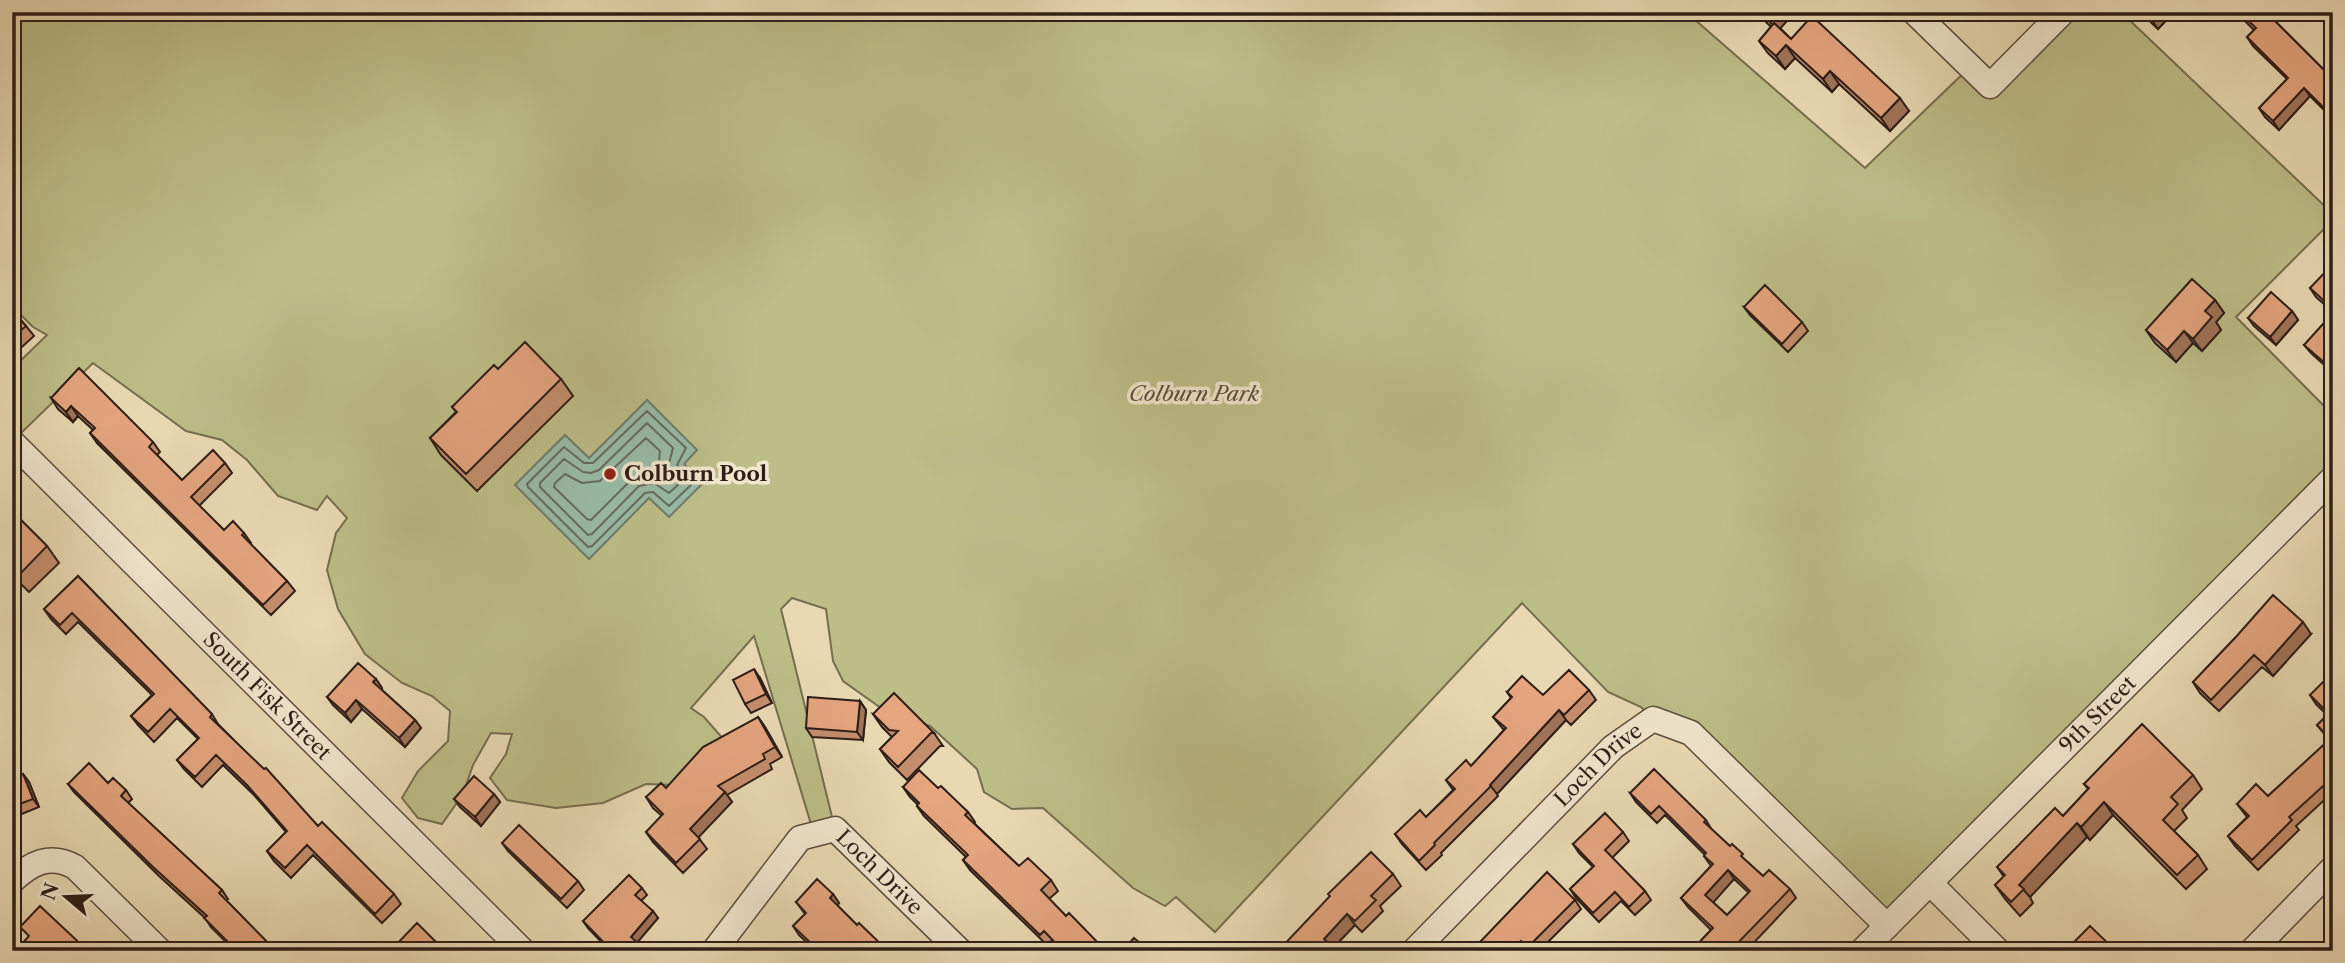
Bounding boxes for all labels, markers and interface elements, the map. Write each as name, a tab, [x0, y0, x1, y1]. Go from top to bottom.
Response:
park label: Colburn Park	[1129, 381, 1259, 406]
place label: Colburn Pool	[624, 461, 767, 486]
marker: Colburn Pool	[602, 466, 618, 482]
street label: South Fisk Street	[198, 627, 337, 765]
street label: 9th Street	[2054, 670, 2141, 758]
street label: Loch Drive	[1549, 718, 1647, 812]
street label: Loch Drive	[831, 824, 928, 920]
north arrow	[32, 862, 102, 932]
text: N	[37, 880, 64, 903]

